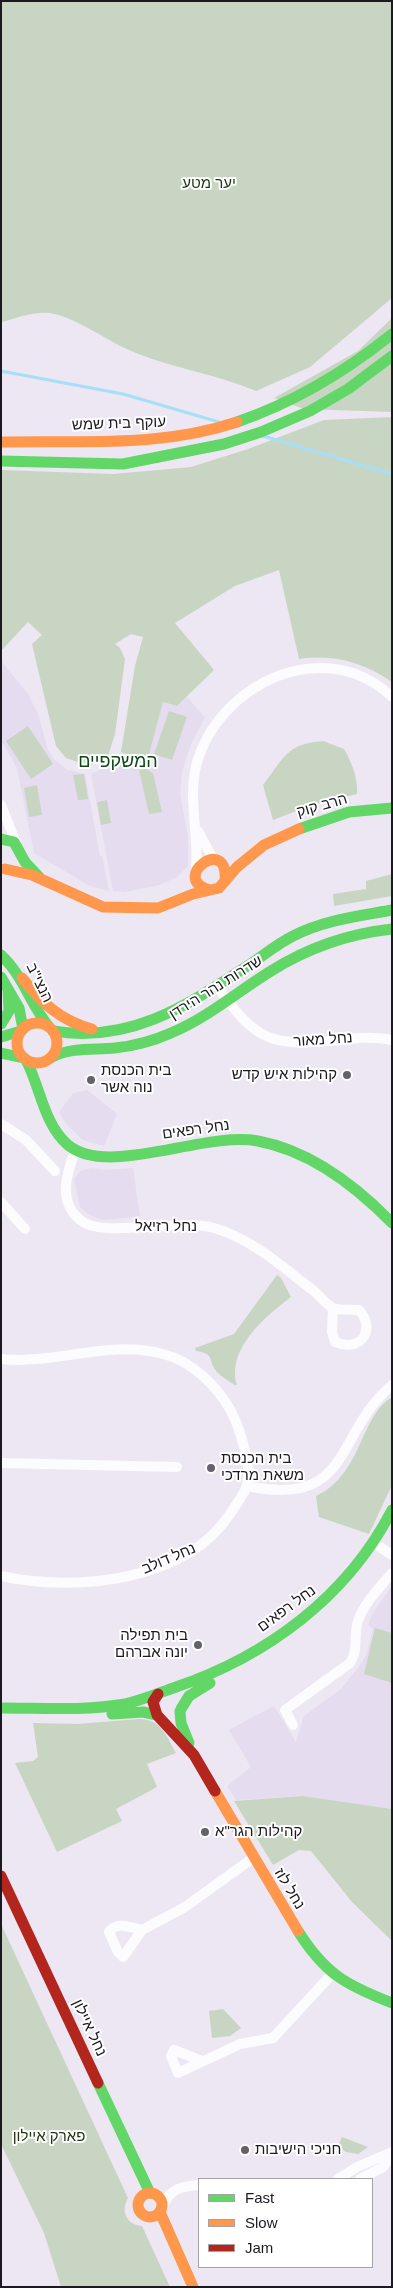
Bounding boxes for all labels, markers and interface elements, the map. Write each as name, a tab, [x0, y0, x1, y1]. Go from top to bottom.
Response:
park label: יער מטע	[182, 175, 236, 193]
street label: עוקף בית שמש	[72, 413, 166, 435]
district label: המשקפיים	[78, 751, 158, 773]
street label: הרב קוק	[295, 790, 349, 822]
street label: שדרות נהר הירדן	[166, 952, 266, 1024]
street label: הנצי"ב	[22, 960, 56, 1006]
street label: נחל מאור	[293, 1029, 353, 1051]
place label: בית הכנסת נוה אשר	[101, 1062, 171, 1097]
place label: קהילות איש קדש	[232, 1066, 337, 1084]
marker: קהילות איש קדש	[341, 1069, 353, 1081]
marker: בית הכנסת נוה אשר	[85, 1074, 97, 1086]
street label: נחל רפאים	[161, 1116, 231, 1144]
street label: נחל רזיאל	[135, 1218, 197, 1236]
place label: בית הכנסת משאת מרדכי	[221, 1450, 304, 1485]
marker: בית הכנסת משאת מרדכי	[205, 1462, 217, 1474]
street label: נחל דולב	[139, 1540, 199, 1578]
street label: נחל רפאים	[254, 1582, 320, 1636]
place label: בית תפילה יונה אברהם	[115, 1627, 188, 1662]
marker: בית תפילה יונה אברהם	[192, 1639, 204, 1651]
place label: קהילות הגר"א	[215, 1823, 302, 1841]
marker: קהילות הגר"א	[199, 1826, 211, 1838]
street label: נחל לוז	[270, 1865, 308, 1913]
street label: נחל איילון	[68, 1997, 110, 2059]
park label: פארק איילון	[13, 2128, 85, 2146]
place label: חניכי הישיבות	[255, 2141, 341, 2159]
marker: חניכי הישיבות	[239, 2144, 251, 2156]
legend	[198, 2178, 373, 2268]
text: Fast	[245, 2189, 274, 2206]
text: Slow	[245, 2214, 278, 2231]
text: Jam	[245, 2239, 273, 2256]

